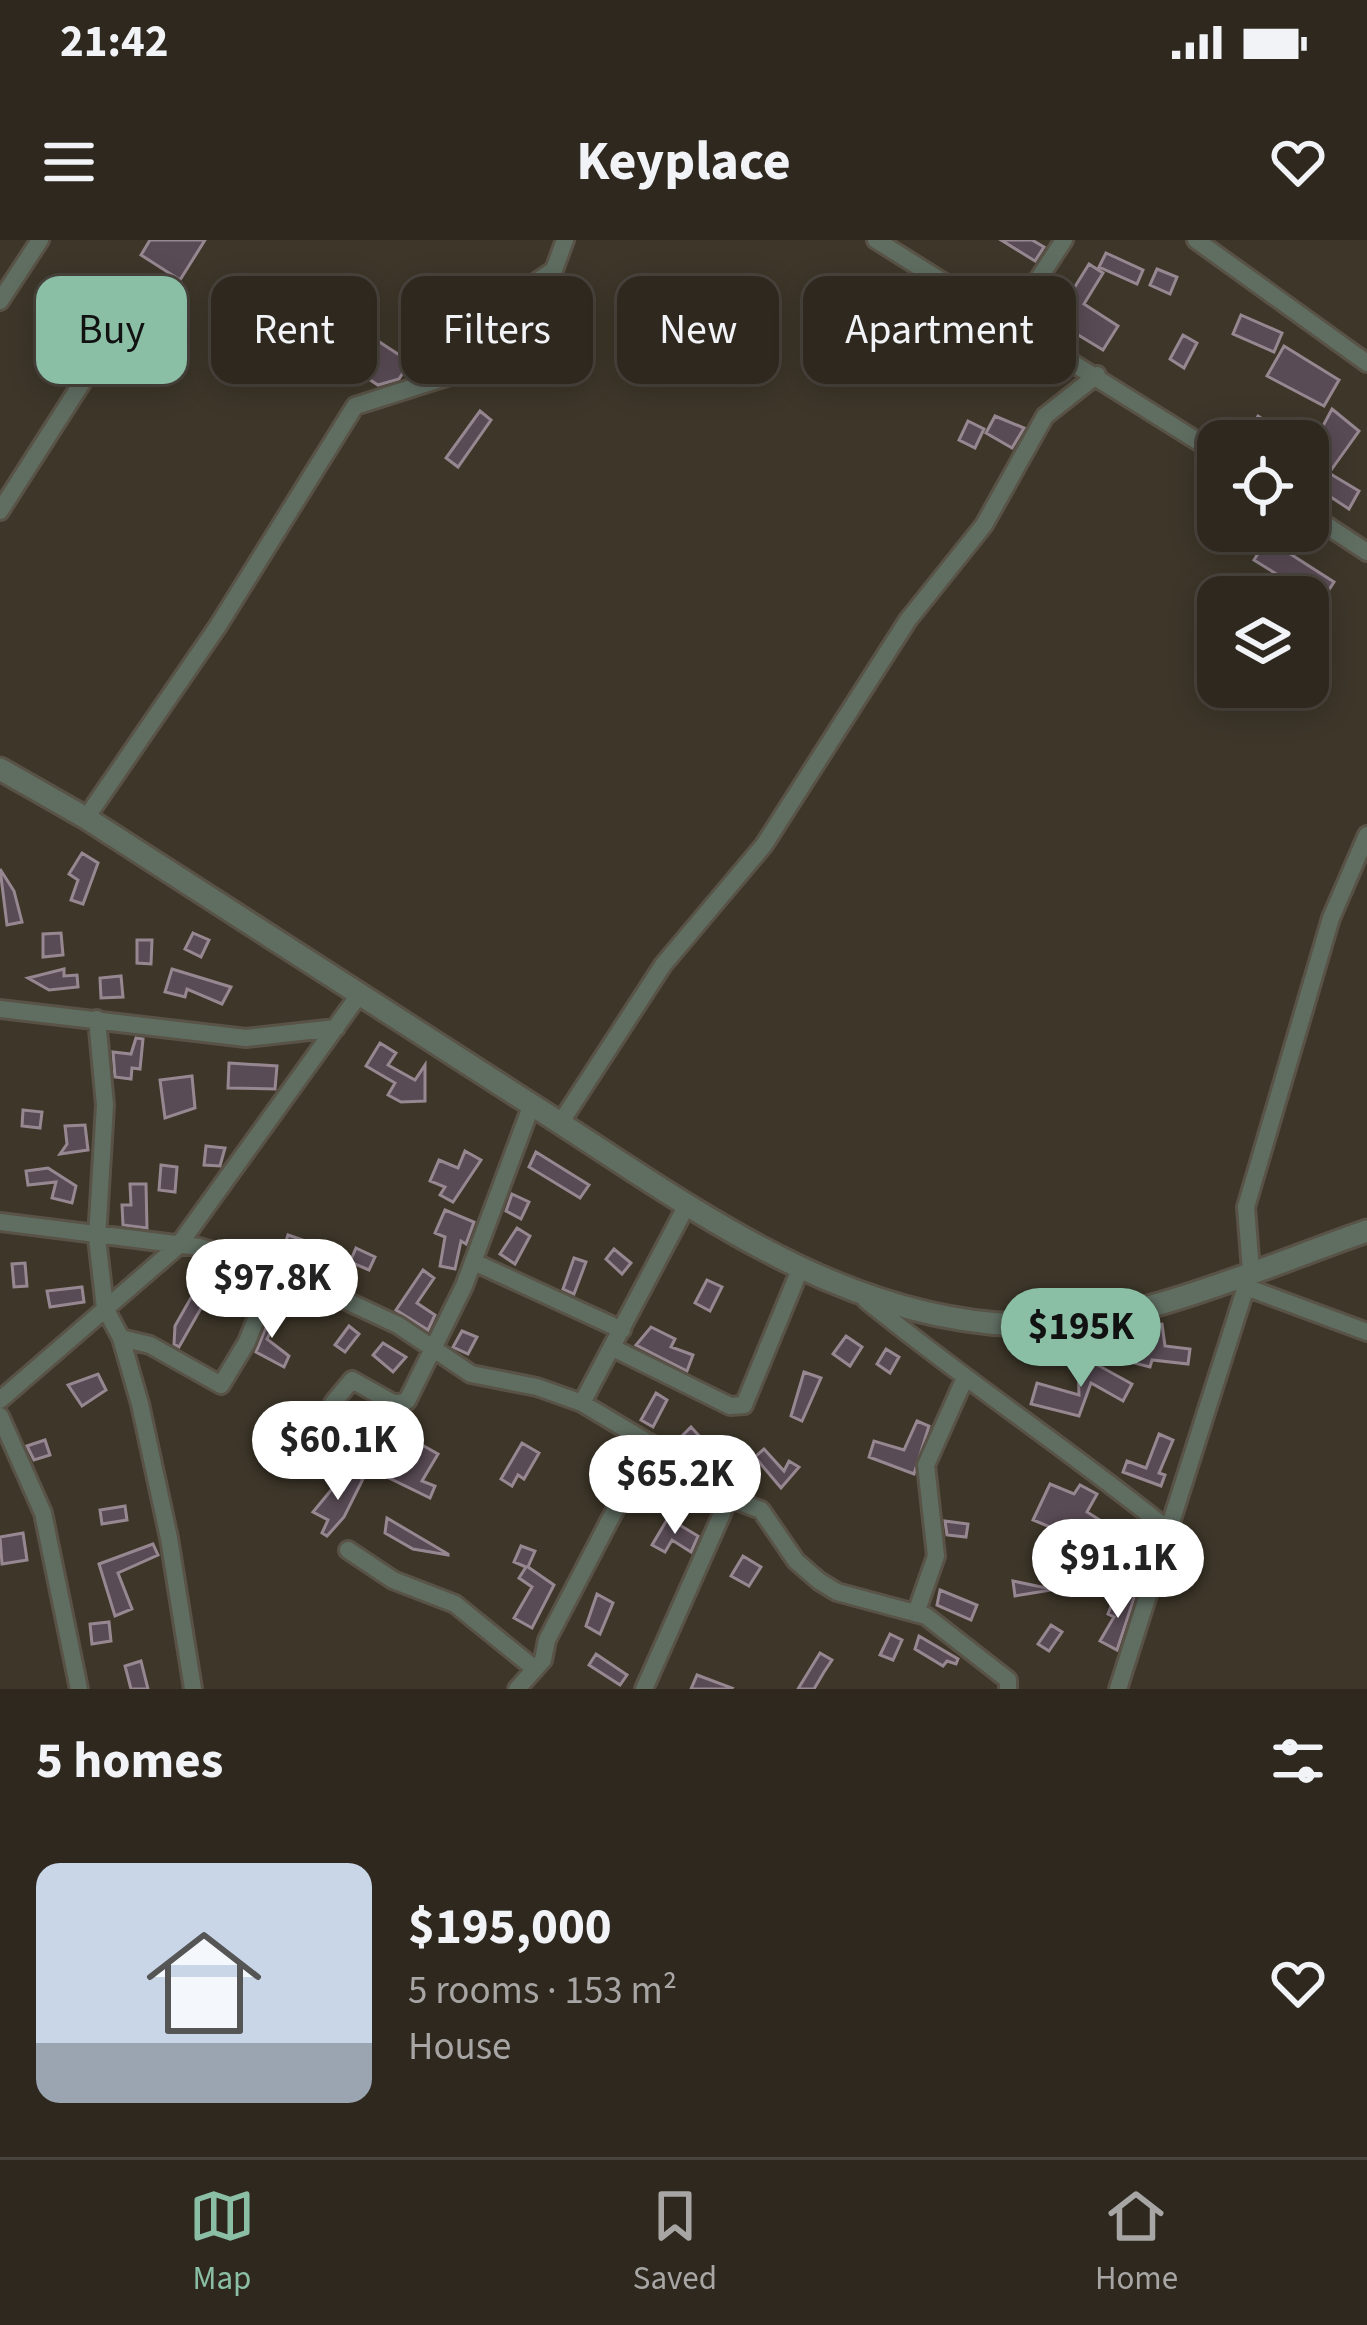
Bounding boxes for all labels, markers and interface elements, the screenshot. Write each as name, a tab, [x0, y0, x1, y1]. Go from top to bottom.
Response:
text: 21:42	[60, 10, 169, 74]
text: Keyplace	[576, 124, 791, 201]
icon: menu	[36, 129, 102, 195]
icon: heart	[1265, 129, 1331, 195]
chip: Buy	[36, 276, 187, 384]
chip: Rent	[211, 276, 377, 384]
chip: Filters	[401, 276, 593, 384]
chip: New	[617, 276, 779, 384]
chip: Apartment	[803, 276, 1076, 384]
map controls	[1197, 420, 1329, 708]
button: locate	[1197, 420, 1329, 552]
button: layers	[1197, 576, 1329, 708]
pin: $97.8K	[174, 1239, 370, 1341]
text: $97.8K	[213, 1250, 331, 1306]
pin: $195K	[997, 1288, 1165, 1390]
text: $195K	[1028, 1299, 1134, 1355]
pin: $60.1K	[240, 1401, 436, 1503]
text: $60.1K	[279, 1412, 397, 1468]
pin: $65.2K	[577, 1435, 773, 1537]
text: $65.2K	[616, 1446, 734, 1502]
pin: $91.1K	[1020, 1519, 1216, 1621]
text: $91.1K	[1059, 1530, 1177, 1586]
text: 5 homes	[36, 1725, 223, 1797]
icon: filters	[1265, 1728, 1331, 1794]
text: $195,000	[408, 1891, 612, 1963]
icon: home	[132, 1911, 276, 2055]
icon: heart	[1265, 1950, 1331, 2016]
text: 5 rooms · 153 m²	[408, 1963, 677, 2019]
text: House	[408, 2019, 511, 2075]
tab: Map	[189, 2183, 255, 2302]
tab: Saved	[633, 2183, 717, 2302]
tab: Home	[1095, 2183, 1178, 2302]

